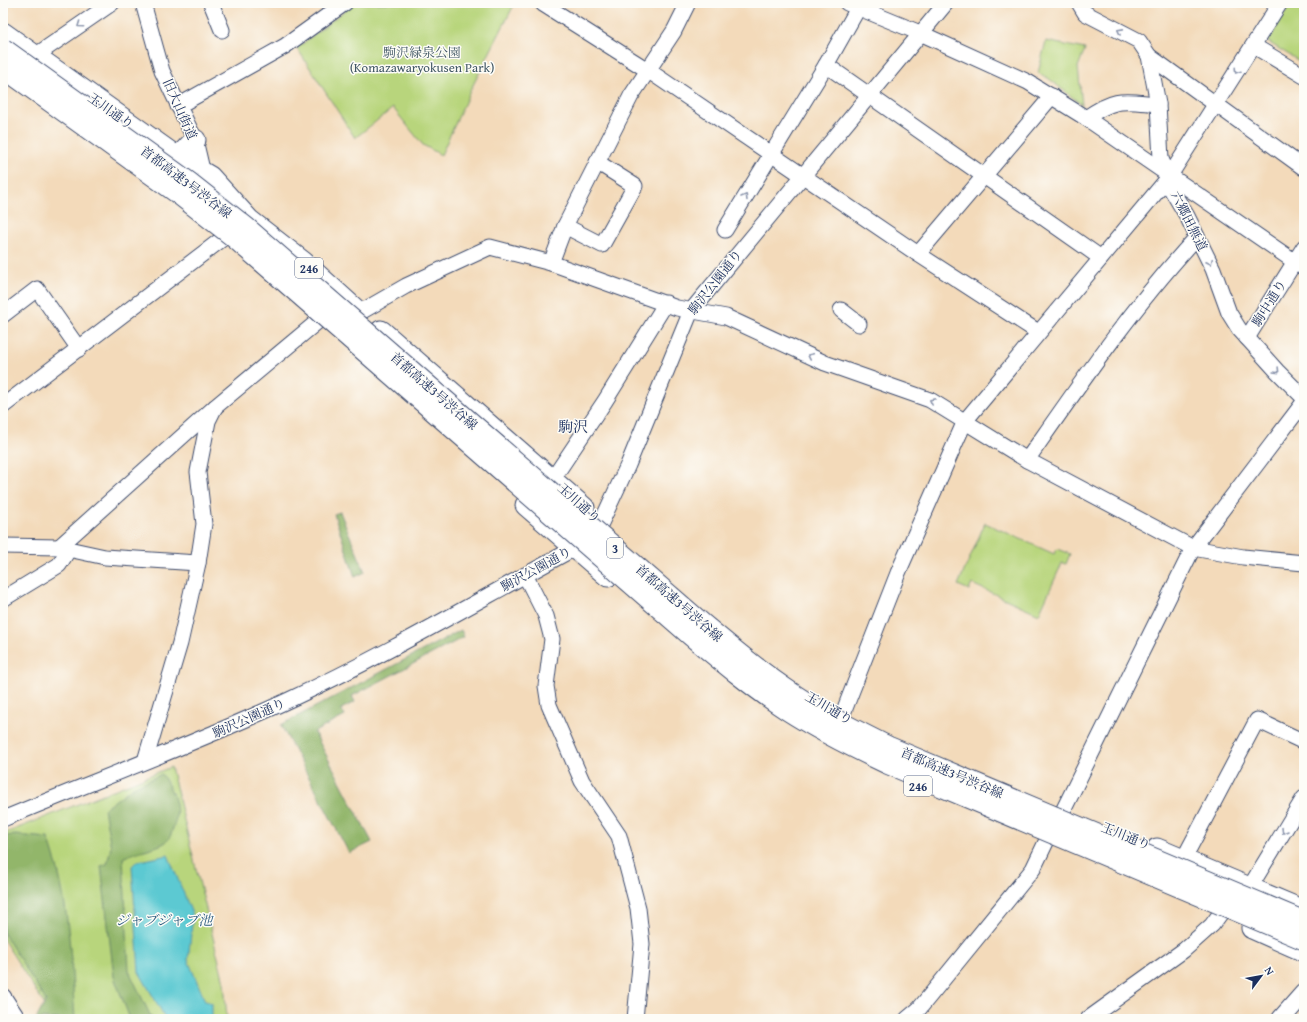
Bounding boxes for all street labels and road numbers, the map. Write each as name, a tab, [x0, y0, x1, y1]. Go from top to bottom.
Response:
street label: 旧大山街道	[158, 75, 202, 143]
street label: 玉川通り	[84, 88, 138, 134]
street label: 首都高速3号渋谷線	[136, 141, 236, 223]
street label: 六郷田無道	[1166, 188, 1212, 254]
street label: 駒沢公園通り	[683, 245, 747, 319]
road number: 246	[295, 258, 323, 278]
street label: 駒中通り	[1247, 276, 1291, 330]
street label: 首都高速3号渋谷線	[386, 348, 482, 434]
street label: 玉川通り	[553, 479, 605, 527]
road number: 3	[607, 538, 623, 558]
street label: 駒沢公園通り	[497, 542, 575, 596]
street label: 首都高速3号渋谷線	[631, 560, 727, 646]
street label: 玉川通り	[802, 687, 856, 729]
street label: 駒沢公園通り	[210, 693, 288, 743]
street label: 首都高速3号渋谷線	[898, 743, 1006, 803]
road number: 246	[904, 776, 932, 796]
street label: 玉川通り	[1098, 817, 1154, 855]

